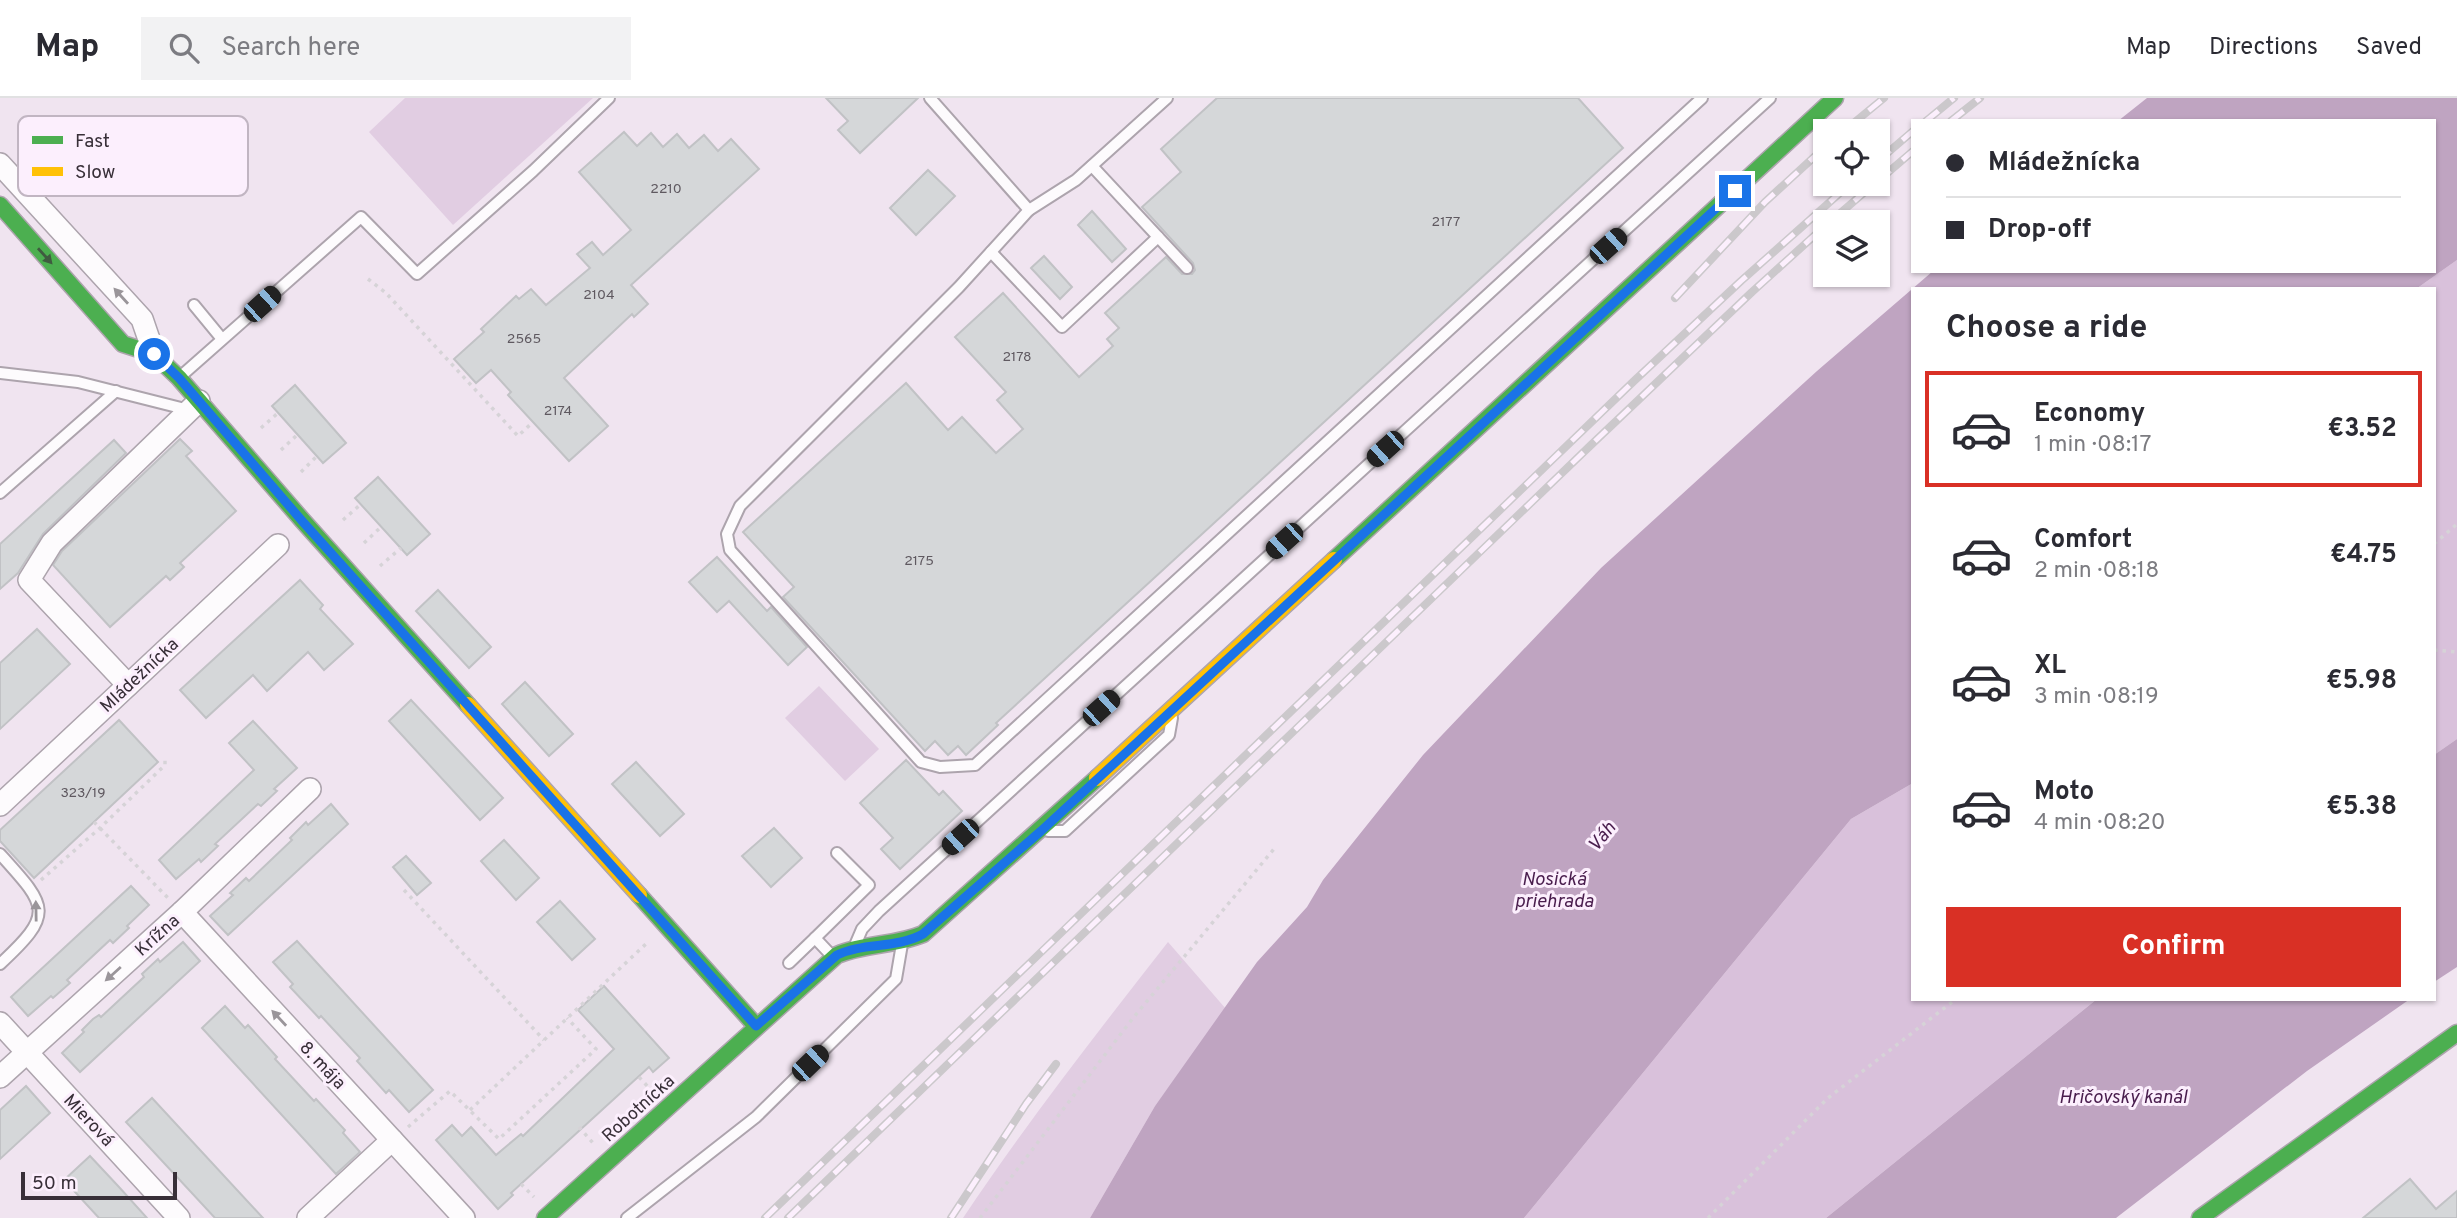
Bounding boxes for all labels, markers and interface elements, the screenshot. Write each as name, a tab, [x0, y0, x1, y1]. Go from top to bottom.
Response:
search box	[141, 17, 631, 80]
text: Map	[35, 27, 99, 69]
icon: search	[165, 29, 203, 67]
text: Search here	[221, 32, 360, 65]
text: Map	[2126, 33, 2171, 63]
text: Directions	[2209, 33, 2318, 63]
text: Saved	[2356, 33, 2422, 63]
legend	[18, 116, 248, 196]
map controls	[1813, 119, 1890, 287]
button: locate	[1813, 119, 1890, 196]
text: Fast	[75, 130, 110, 154]
text: Mládežnícka	[1988, 147, 2140, 180]
text: Slow	[75, 161, 115, 185]
route end	[1719, 175, 1751, 207]
house number: 2210	[650, 181, 682, 198]
button: layers	[1813, 210, 1890, 287]
house number: 2177	[1432, 214, 1460, 231]
text: Drop-off	[1988, 214, 2091, 247]
car	[1586, 224, 1631, 268]
one-way arrow	[37, 248, 53, 265]
car	[240, 282, 285, 326]
house number: 2104	[583, 287, 615, 304]
one-way arrow	[113, 288, 129, 305]
text: Choose a ride	[1946, 309, 2147, 349]
house number: 2565	[507, 331, 541, 348]
route start	[138, 338, 170, 370]
house number: 2178	[1002, 349, 1032, 366]
icon: car	[1950, 398, 2013, 461]
text: Economy	[2034, 398, 2145, 431]
house number: 2174	[544, 403, 572, 420]
text: €3.52	[2327, 413, 2397, 446]
car	[1363, 427, 1408, 471]
text: 1 min · 08:17	[2034, 431, 2152, 460]
car	[1262, 519, 1307, 563]
icon: car	[1950, 524, 2013, 587]
text: Comfort	[2034, 524, 2132, 557]
text: €4.75	[2330, 539, 2397, 572]
house number: 2175	[904, 553, 934, 570]
text: 2 min · 08:18	[2034, 557, 2159, 586]
street label: Mládežnícka	[96, 634, 184, 718]
icon: car	[1950, 650, 2013, 713]
text: XL	[2034, 650, 2066, 683]
text: €5.98	[2326, 665, 2397, 698]
text: 3 min · 08:19	[2034, 683, 2159, 712]
car	[1079, 686, 1124, 730]
icon: car	[1950, 776, 2013, 839]
text: Moto	[2034, 776, 2094, 809]
house number: 323/19	[60, 785, 106, 802]
text: €5.38	[2326, 791, 2397, 824]
text: 4 min · 08:20	[2034, 809, 2166, 838]
car	[938, 815, 983, 859]
water label: Váh	[1583, 817, 1622, 857]
water label: Nosická priehrada	[1514, 868, 1594, 914]
one-way arrow	[31, 900, 42, 922]
button: Confirm	[1946, 907, 2401, 987]
street label: Krížna	[131, 910, 185, 962]
one-way arrow	[104, 966, 122, 982]
one-way arrow	[272, 1010, 288, 1027]
street label: 8. mája	[294, 1037, 350, 1095]
car	[788, 1041, 833, 1085]
street label: Robotnícka	[598, 1070, 680, 1148]
water label: Hričovský kanál	[2059, 1086, 2188, 1110]
street label: Mierová	[58, 1090, 118, 1152]
scale bar	[21, 1169, 177, 1201]
text: 50 m	[32, 1172, 77, 1196]

